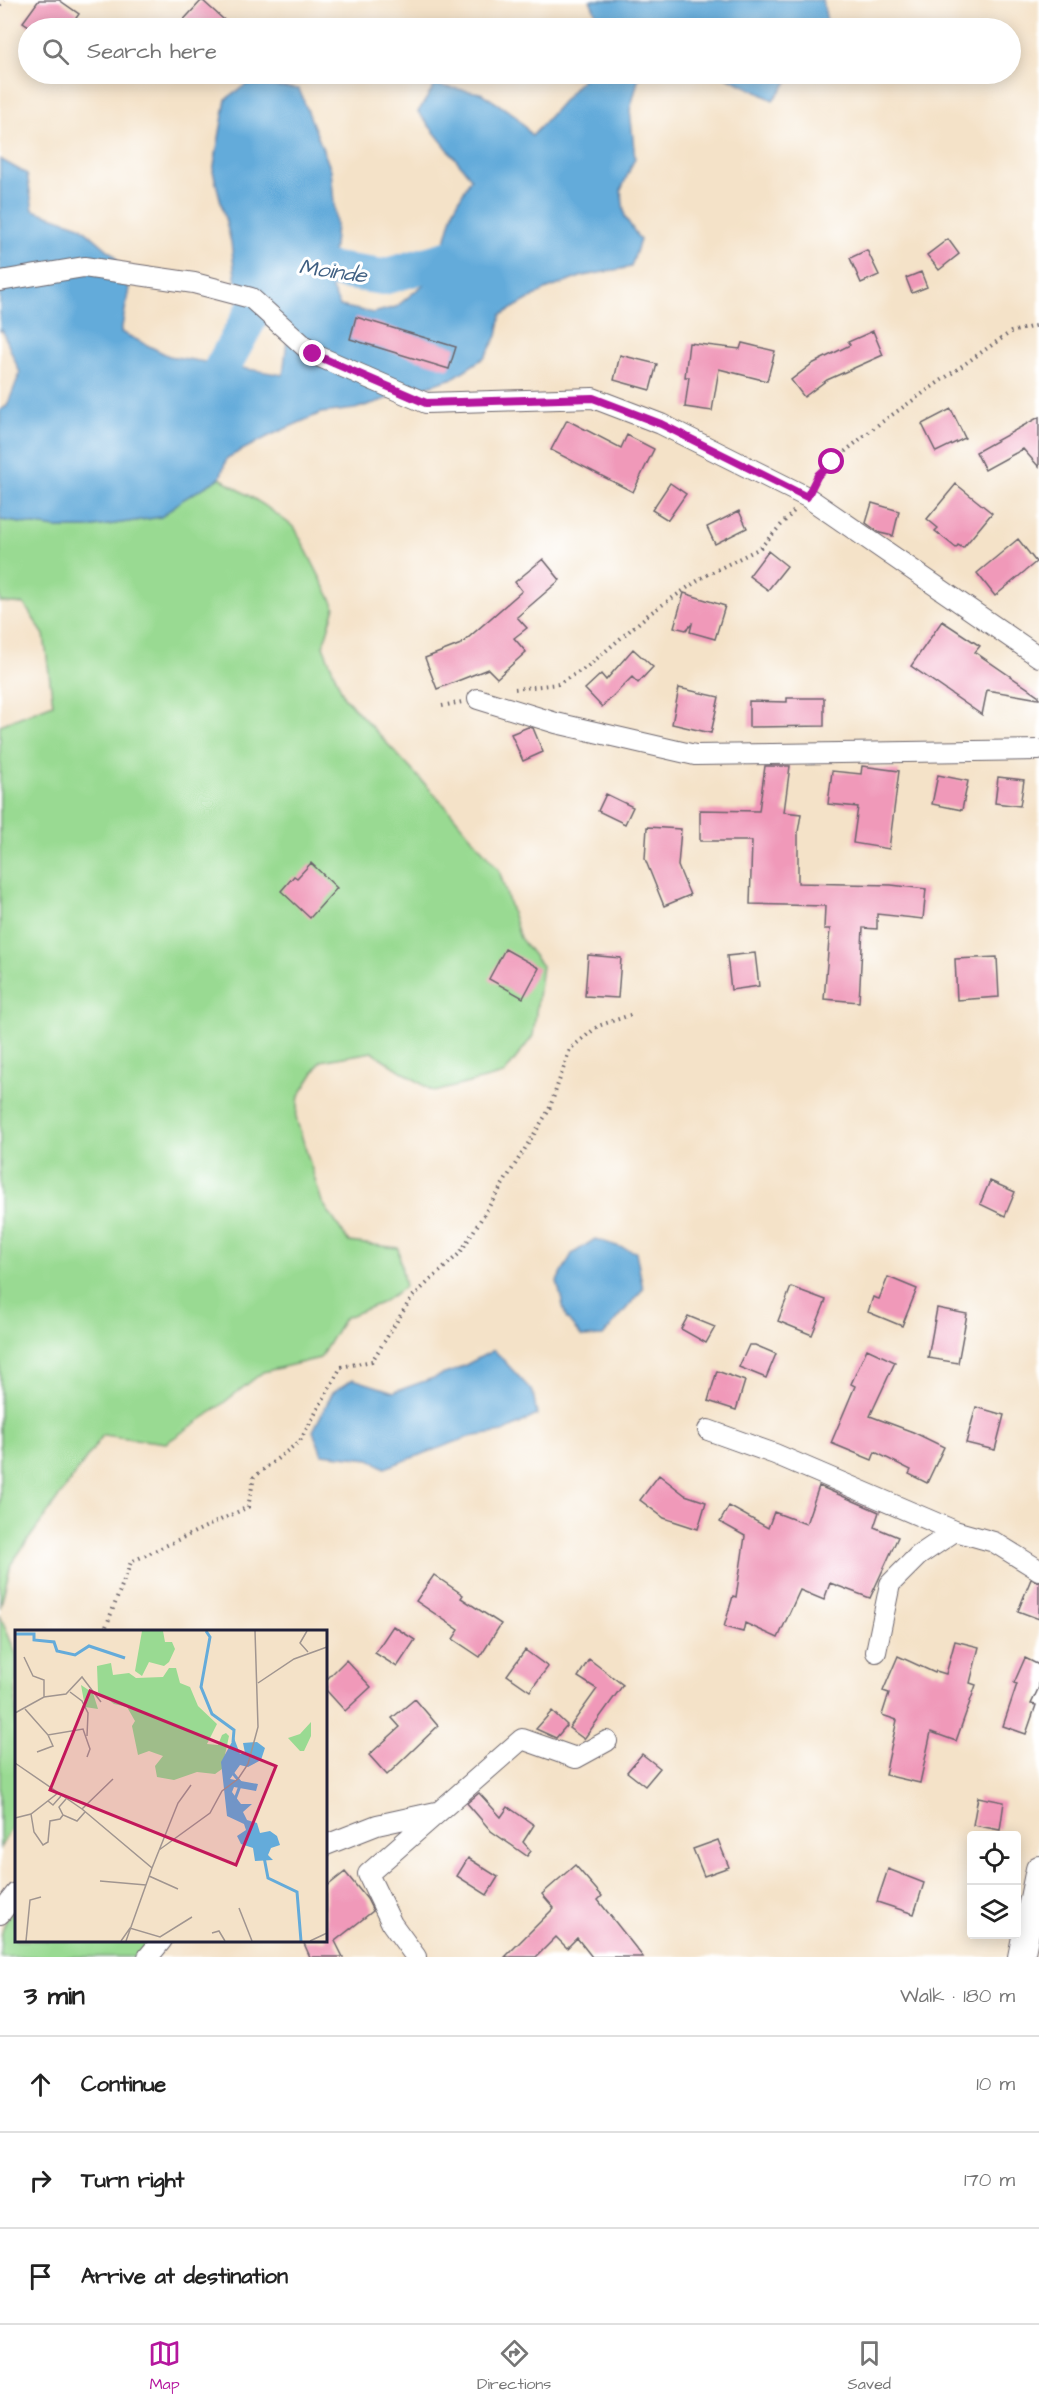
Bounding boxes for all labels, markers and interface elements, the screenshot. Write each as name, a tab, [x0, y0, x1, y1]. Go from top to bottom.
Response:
search box	[18, 18, 1021, 84]
icon: search	[39, 35, 72, 68]
text: Search here	[87, 36, 217, 67]
water label: Moinde	[297, 251, 370, 292]
route end	[299, 340, 325, 366]
route start	[818, 448, 844, 474]
inset map	[15, 1630, 327, 1942]
map controls	[967, 1831, 1021, 1939]
button: locate	[967, 1831, 1021, 1885]
button: layers	[967, 1885, 1021, 1939]
text: 3 min	[24, 1978, 85, 2014]
text: Walk · 180 m	[900, 1982, 1015, 2010]
icon: ahead	[24, 2068, 57, 2101]
text: Continue	[81, 2069, 166, 2100]
text: 10 m	[976, 2070, 1015, 2098]
icon: right	[24, 2164, 57, 2197]
text: Turn right	[81, 2165, 184, 2196]
text: 170 m	[964, 2166, 1015, 2194]
icon: arrive	[24, 2260, 57, 2293]
text: Arrive at destination	[81, 2261, 288, 2292]
tab: Map	[148, 2337, 181, 2395]
tab: Directions	[477, 2337, 551, 2395]
tab: Saved	[847, 2337, 891, 2395]

